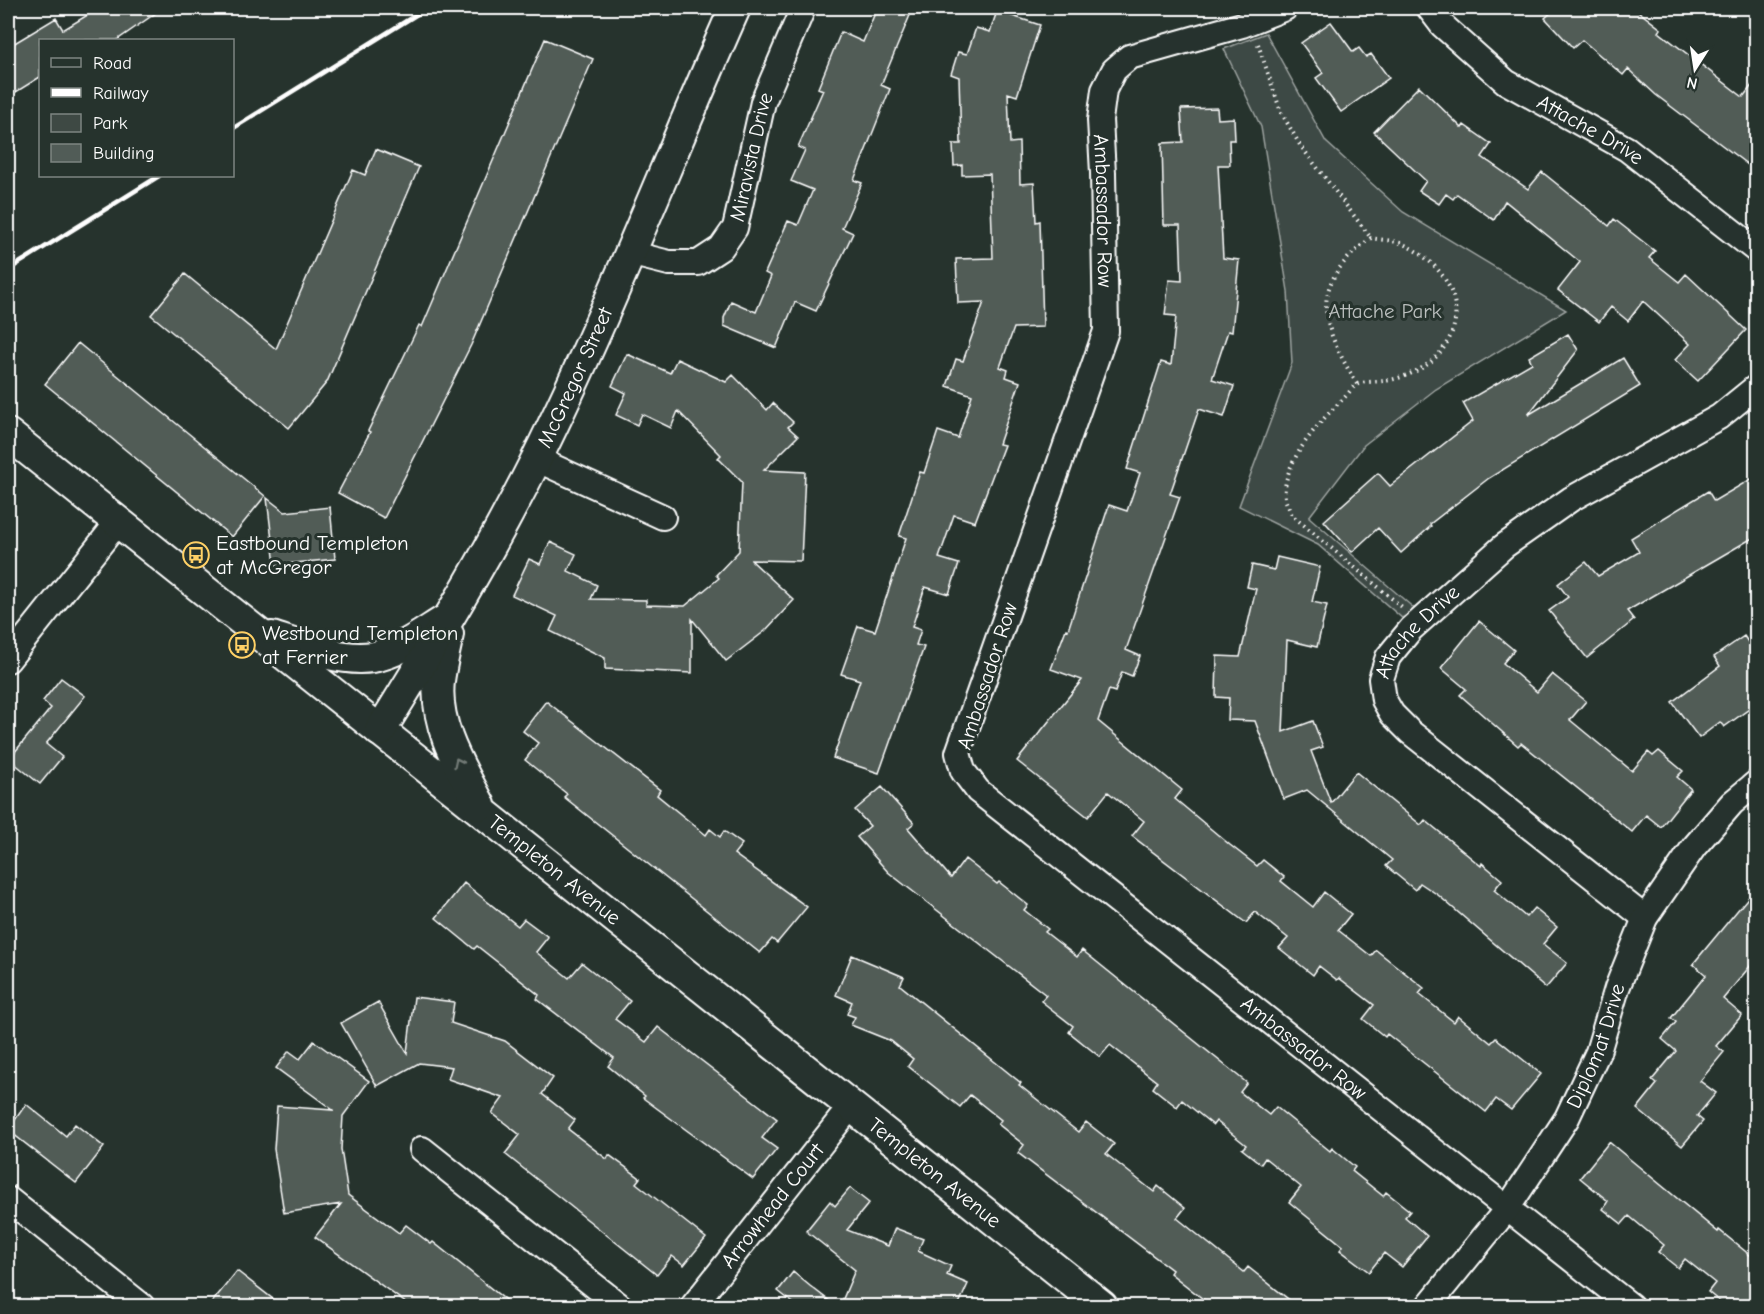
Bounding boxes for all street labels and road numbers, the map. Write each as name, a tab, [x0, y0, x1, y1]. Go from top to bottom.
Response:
street label: Miravista Drive	[725, 88, 778, 224]
street label: Attache Drive	[1533, 90, 1648, 169]
street label: Ambassador Row	[1089, 133, 1117, 288]
street label: McGregor Street	[532, 303, 618, 451]
street label: Attache Drive	[1370, 580, 1464, 682]
street label: Ambassador Row	[952, 599, 1022, 753]
street label: Templeton Avenue	[484, 810, 626, 930]
street label: Diplomat Drive	[1561, 981, 1630, 1112]
street label: Ambassador Row	[1236, 991, 1372, 1105]
street label: Templeton Avenue	[864, 1113, 1006, 1233]
street label: Arrowhead Court	[716, 1138, 829, 1273]

